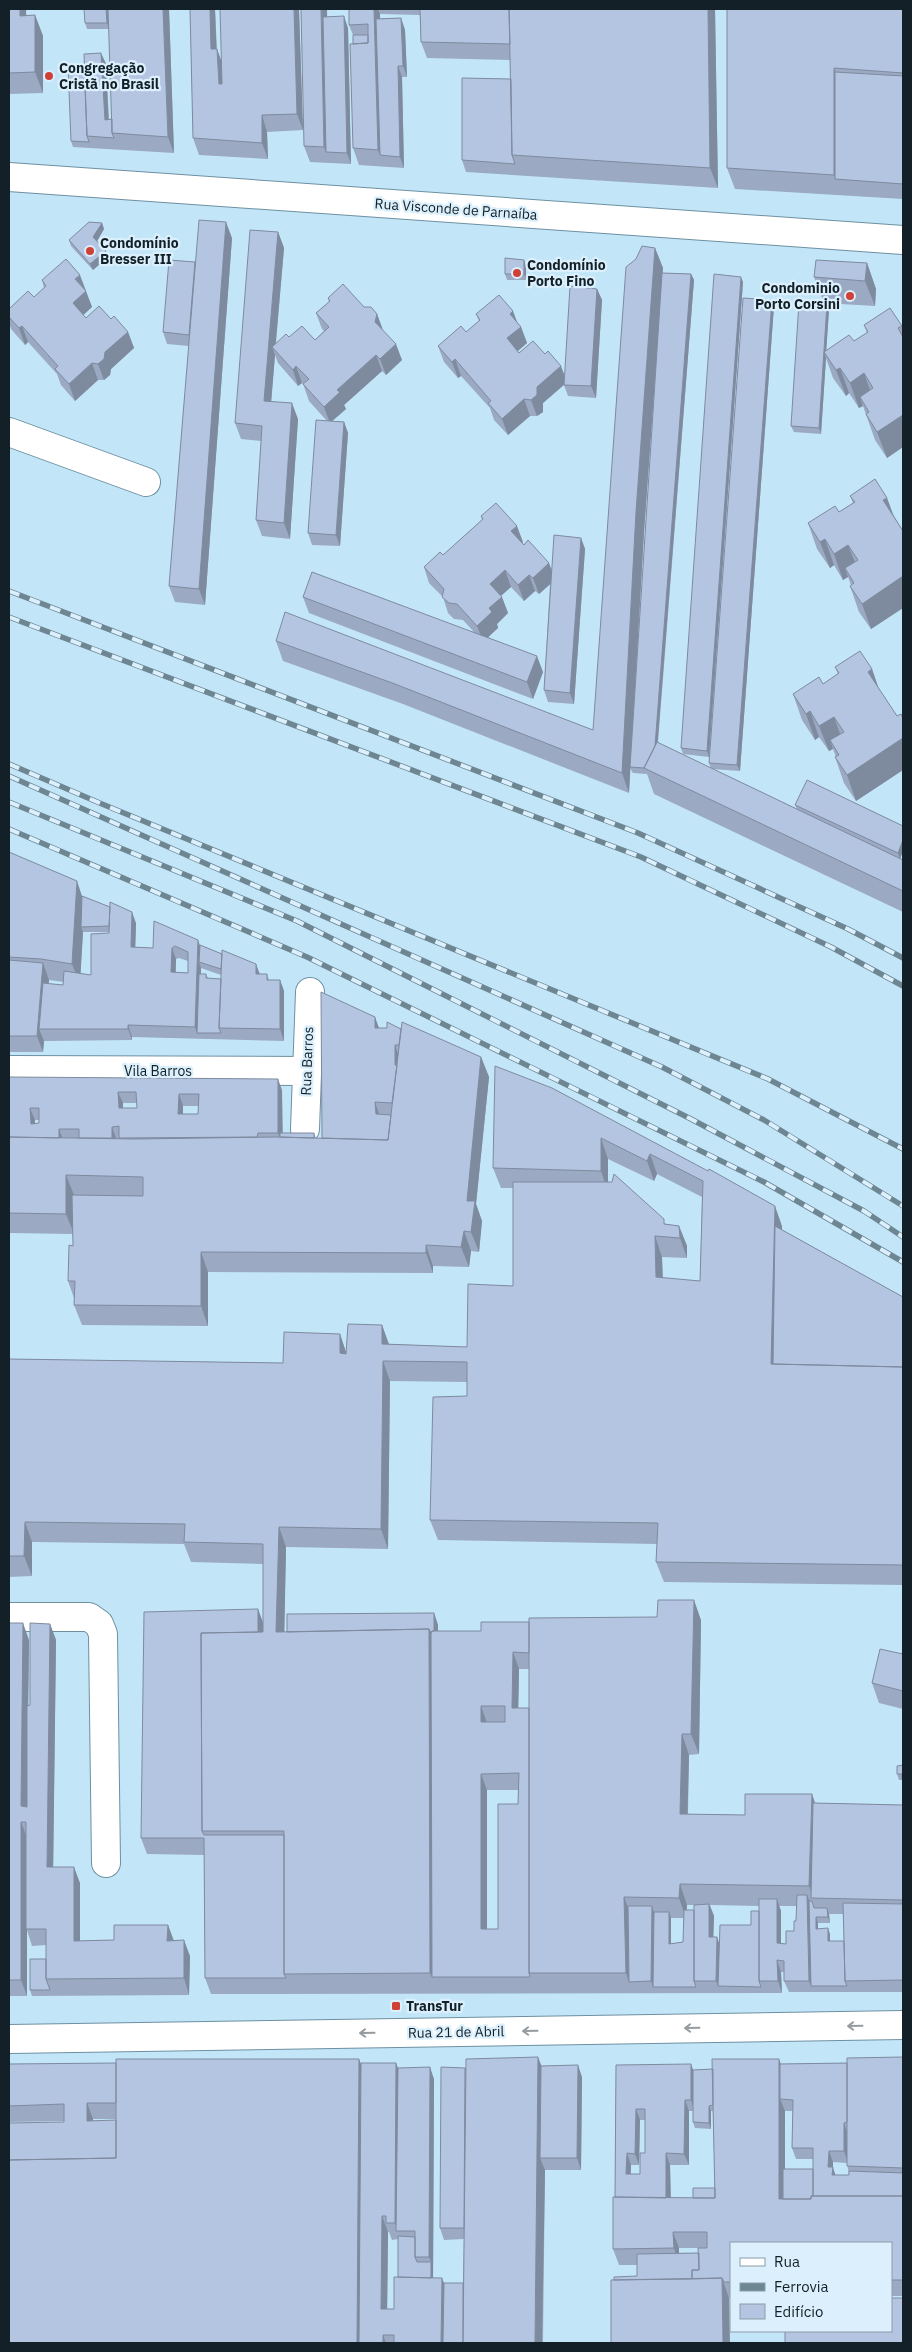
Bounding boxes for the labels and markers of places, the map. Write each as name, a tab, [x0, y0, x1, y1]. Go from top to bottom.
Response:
place label: Congregação Cristã no Brasil	[59, 59, 159, 93]
marker: Congregação Cristã no Brasil	[43, 70, 55, 82]
place label: Condomínio Bresser III	[100, 234, 179, 268]
marker: Condomínio Bresser III	[84, 245, 96, 257]
place label: Condomínio Porto Fino	[527, 256, 606, 290]
marker: Condomínio Porto Fino	[511, 267, 523, 279]
place label: Condominio Porto Corsini	[755, 279, 840, 313]
marker: Condominio Porto Corsini	[844, 290, 856, 302]
place label: TransTur	[406, 1997, 463, 2015]
marker: TransTur	[390, 2000, 402, 2012]

